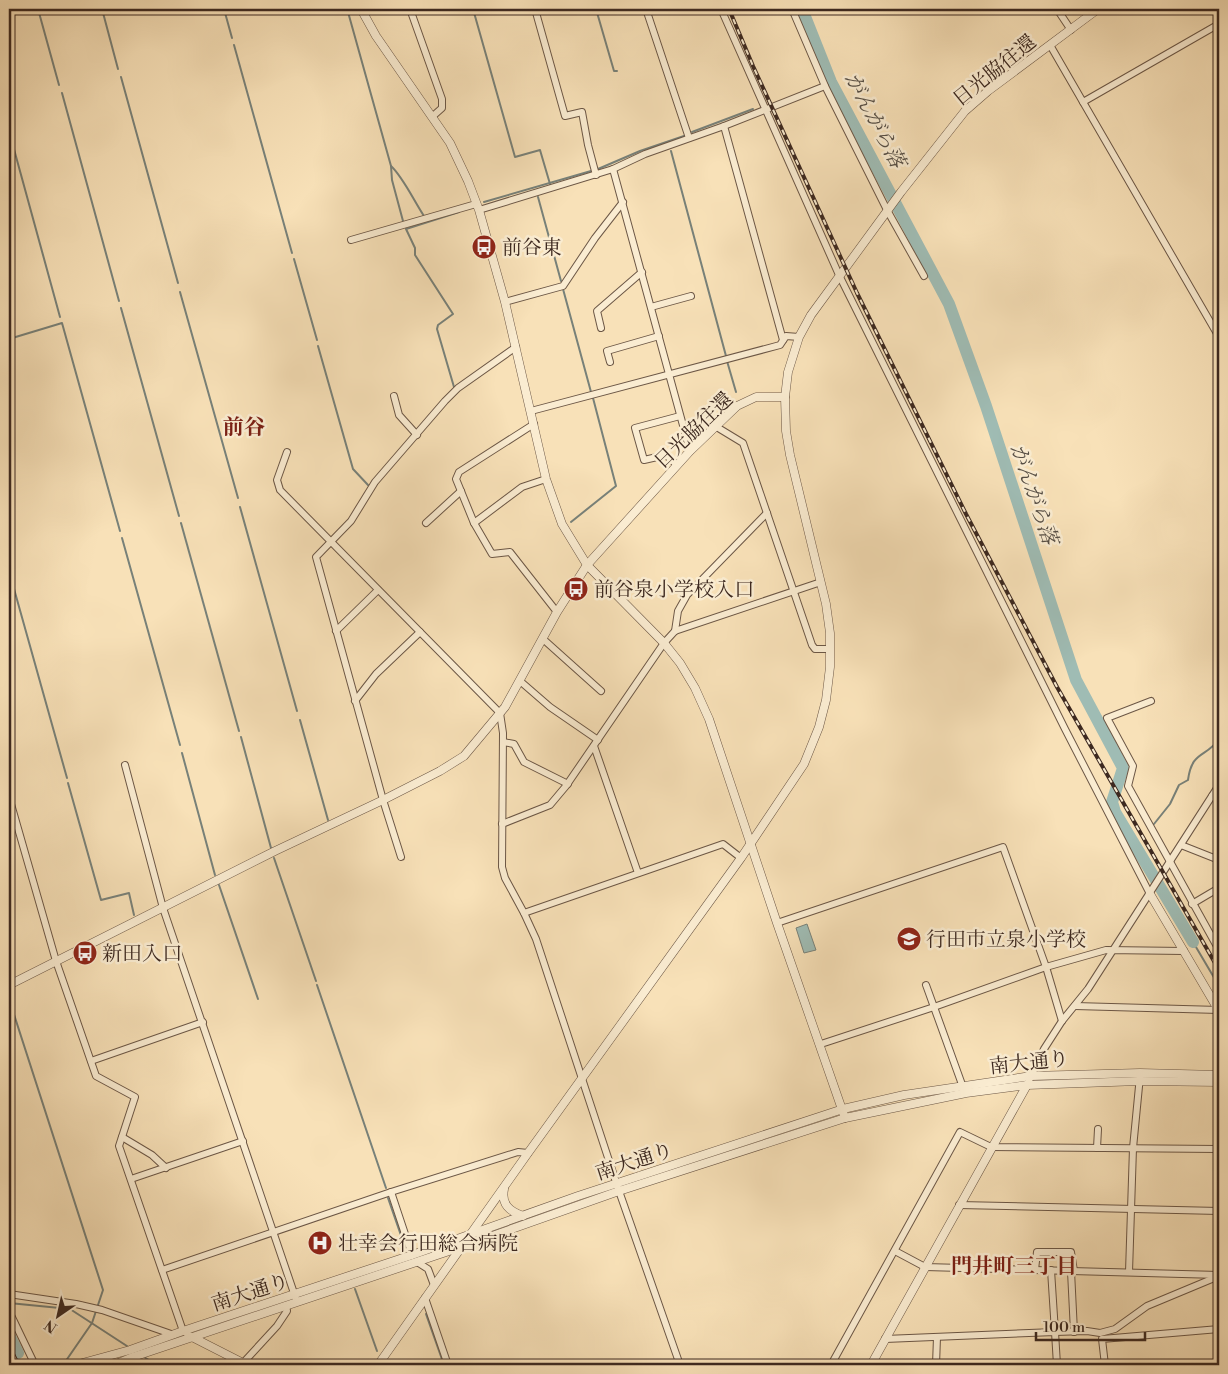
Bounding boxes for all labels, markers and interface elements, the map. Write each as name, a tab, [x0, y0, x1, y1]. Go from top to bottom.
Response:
street label: 日光脇往還	[948, 30, 1042, 112]
water label: がんがら落	[838, 68, 912, 176]
bus stop icon: 前谷東	[471, 234, 497, 260]
place label: 前谷東	[502, 236, 562, 261]
street label: 日光脇往還	[649, 387, 739, 475]
district label: 前谷	[223, 415, 265, 441]
water label: がんがら落	[1004, 440, 1063, 551]
bus stop icon: 前谷泉小学校入口	[563, 576, 589, 602]
place label: 前谷泉小学校入口	[594, 578, 754, 603]
school or university icon: 行田市立泉小学校	[896, 926, 922, 952]
place label: 行田市立泉小学校	[926, 928, 1086, 953]
bus stop icon: 新田入口	[72, 940, 98, 966]
place label: 新田入口	[102, 942, 182, 967]
street label: 南大通り	[988, 1047, 1070, 1080]
street label: 南大通り	[593, 1138, 676, 1187]
hospital icon: 壮幸会行田総合病院	[307, 1230, 333, 1256]
place label: 壮幸会行田総合病院	[338, 1232, 518, 1257]
district label: 門井町三丁目	[951, 1254, 1077, 1280]
street label: 南大通り	[209, 1269, 292, 1318]
north arrow	[32, 1292, 82, 1342]
scale bar	[1036, 1309, 1144, 1341]
text: N	[42, 1315, 61, 1337]
text: 100 m	[1043, 1318, 1085, 1337]

